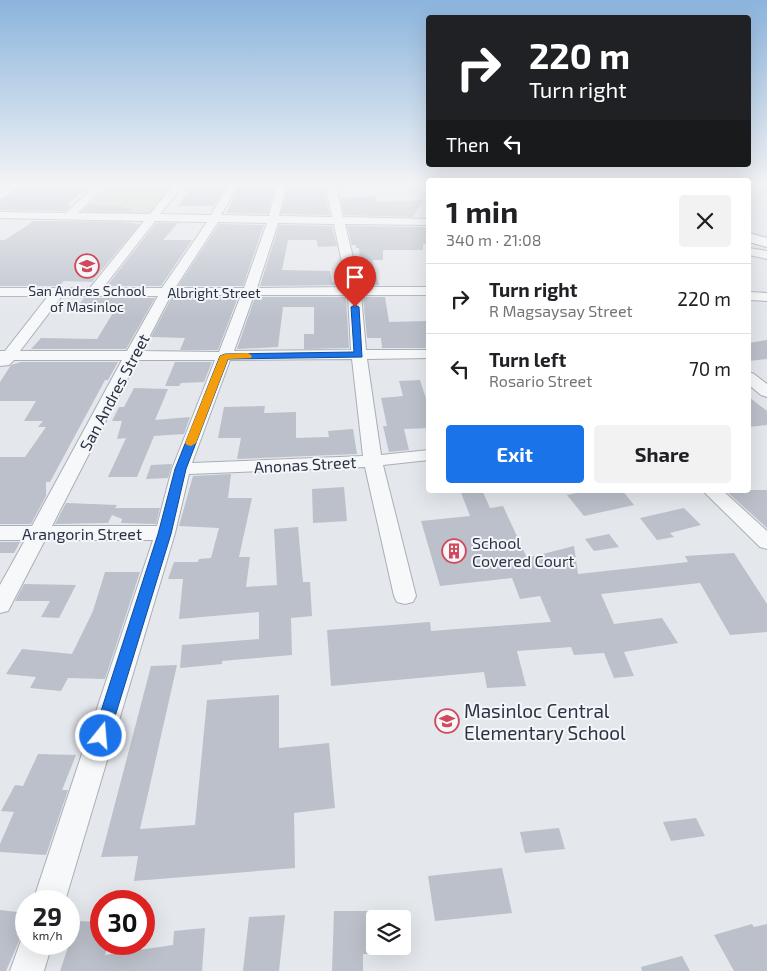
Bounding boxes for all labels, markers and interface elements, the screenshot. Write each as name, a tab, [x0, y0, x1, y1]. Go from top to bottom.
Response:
text: 220 m	[529, 34, 630, 76]
icon: right	[446, 35, 511, 100]
text: Turn right	[529, 76, 627, 102]
icon: left	[499, 130, 527, 158]
text: Then	[446, 133, 489, 156]
text: 1 min	[446, 193, 518, 229]
button: close	[679, 195, 731, 247]
text: 340 m · 21:08	[446, 230, 541, 249]
school or university icon: San Andres School of Masinloc	[74, 253, 100, 279]
pin	[334, 256, 376, 307]
icon: arrive	[341, 263, 369, 291]
text: Turn right	[489, 278, 577, 301]
place label: San Andres School of Masinloc	[28, 282, 147, 315]
street label: Albright Street	[167, 284, 261, 301]
icon: right	[446, 285, 474, 313]
text: 220 m	[677, 287, 731, 310]
text: R Magsaysay Street	[489, 301, 633, 320]
street label: San Andres Street	[75, 330, 153, 454]
text: Turn left	[489, 348, 566, 371]
icon: left	[446, 355, 474, 383]
text: 70 m	[689, 357, 731, 380]
text: Rosario Street	[489, 371, 592, 390]
button: Exit	[446, 425, 584, 483]
button: Share	[594, 425, 731, 483]
street label: Anonas Street	[253, 452, 357, 476]
street label: Arangorin Street	[22, 524, 142, 543]
place label: School Covered Court	[472, 533, 574, 570]
building icon: School Covered Court	[441, 538, 467, 564]
place label: Masinloc Central Elementary School	[464, 699, 626, 744]
school or university icon: Masinloc Central Elementary School	[434, 708, 460, 734]
position arrow	[74, 709, 126, 761]
speed limit sign: 30	[90, 890, 155, 955]
text: 29	[33, 901, 62, 931]
map controls	[366, 910, 411, 955]
button: layers	[366, 910, 411, 955]
text: km/h	[33, 928, 62, 942]

